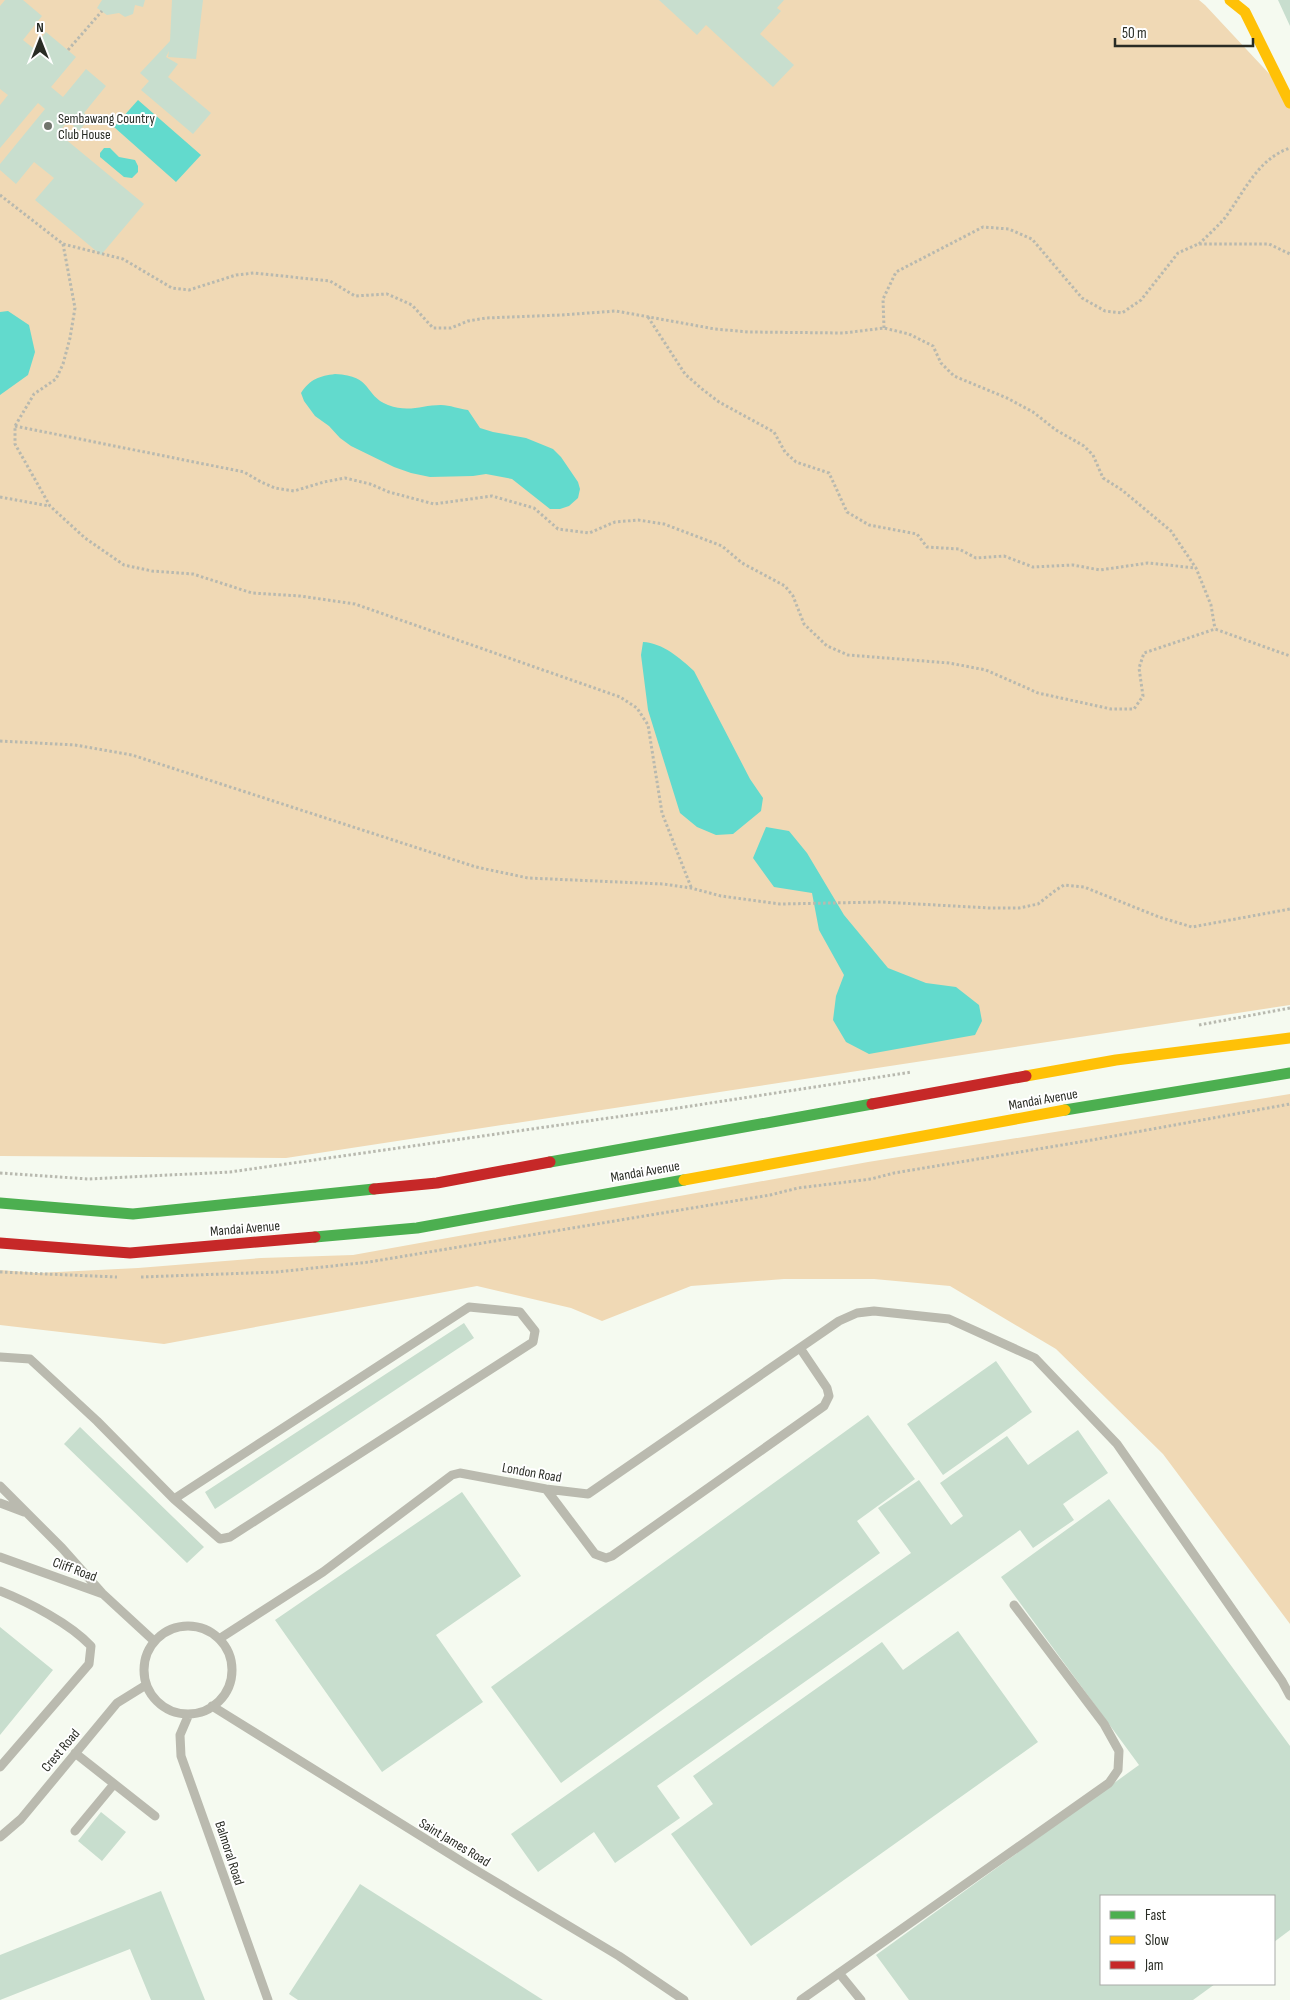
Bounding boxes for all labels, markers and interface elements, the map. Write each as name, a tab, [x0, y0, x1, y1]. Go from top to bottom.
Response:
north arrow	[15, 15, 65, 65]
scale bar	[1115, 15, 1252, 47]
text: N	[36, 19, 44, 36]
text: 50 m	[1122, 24, 1147, 43]
place label: Sembawang Country Club House	[58, 110, 155, 143]
marker: Sembawang Country Club House	[42, 120, 54, 132]
street label: Mandai Avenue	[1007, 1085, 1079, 1114]
street label: Mandai Avenue	[609, 1157, 681, 1186]
street label: Mandai Avenue	[209, 1217, 281, 1240]
street label: London Road	[501, 1459, 563, 1486]
street label: Cliff Road	[50, 1554, 99, 1585]
street label: Crest Road	[37, 1725, 83, 1775]
street label: Saint James Road	[416, 1815, 494, 1870]
street label: Balmoral Road	[211, 1819, 248, 1888]
legend	[1100, 1895, 1275, 1985]
text: Fast	[1145, 1906, 1167, 1925]
text: Slow	[1145, 1931, 1169, 1950]
text: Jam	[1144, 1956, 1163, 1975]

